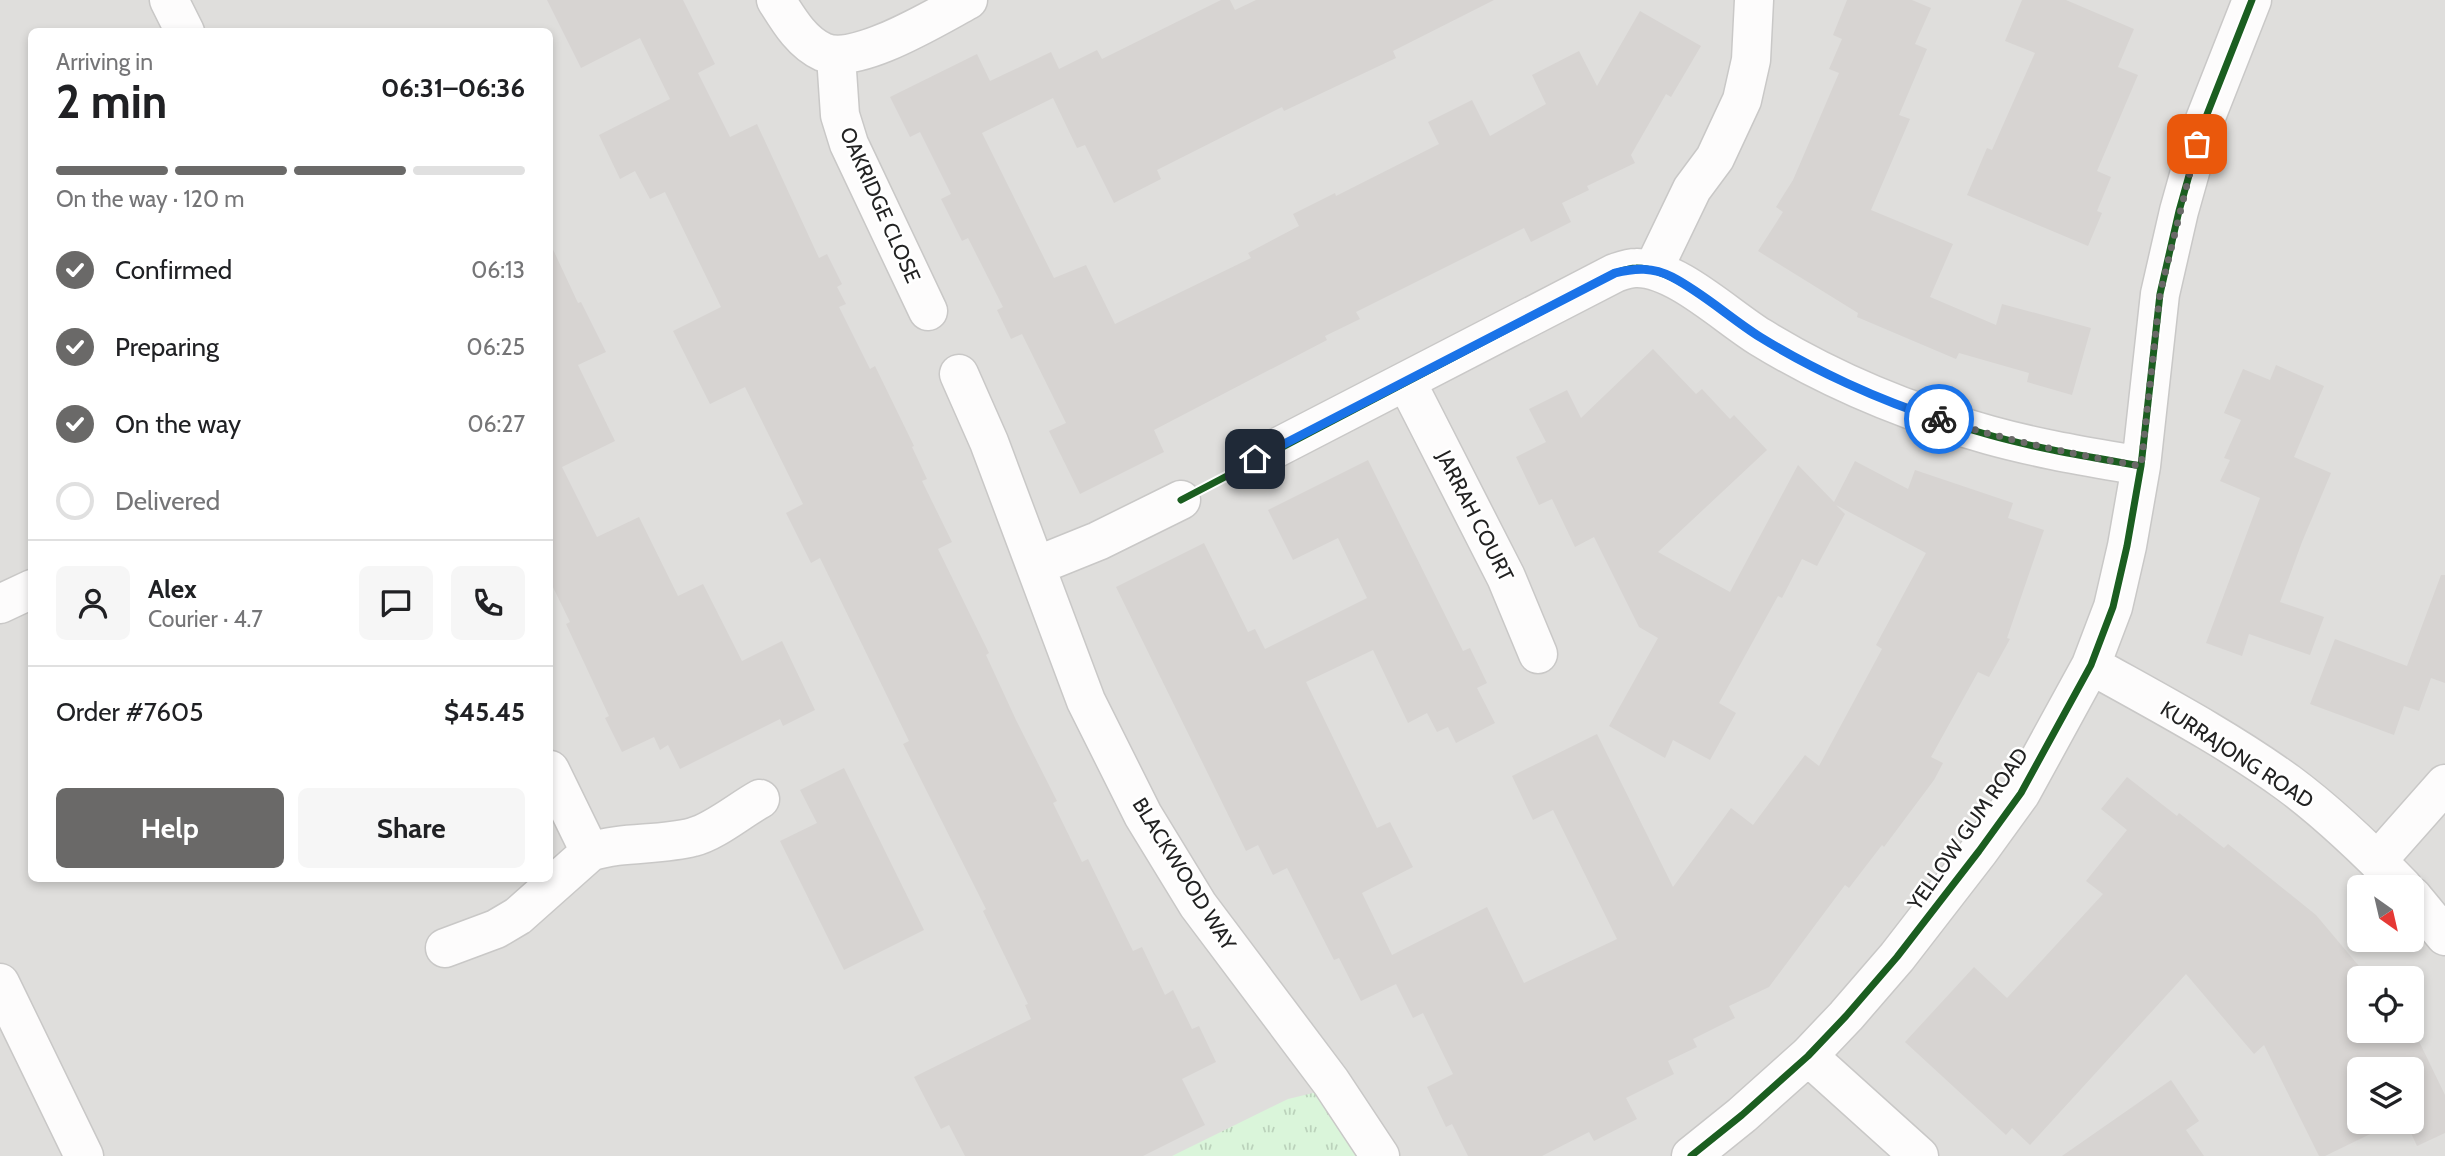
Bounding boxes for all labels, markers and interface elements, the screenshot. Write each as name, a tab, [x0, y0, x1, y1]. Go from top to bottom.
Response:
text: Arriving in	[56, 48, 153, 76]
text: 06:31–06:36	[381, 72, 525, 104]
text: 2 min	[56, 74, 167, 130]
pin	[2167, 114, 2227, 174]
street label: OAKRIDGE CLOSE	[835, 123, 926, 286]
icon: bag	[2178, 125, 2216, 163]
text: On the way · 120 m	[56, 185, 244, 213]
icon: check	[56, 251, 94, 289]
text: Confirmed	[115, 254, 232, 286]
text: 06:13	[471, 256, 525, 284]
icon: check	[56, 328, 94, 366]
text: Preparing	[115, 331, 219, 363]
text: 06:25	[467, 333, 525, 361]
courier	[1904, 384, 1974, 454]
icon: bike	[1920, 400, 1958, 438]
icon: check	[56, 405, 94, 443]
text: On the way	[115, 408, 241, 440]
text: 06:27	[467, 410, 525, 438]
pin	[1225, 429, 1285, 489]
icon: home	[1236, 440, 1274, 478]
street label: JARRAH COURT	[1431, 445, 1519, 585]
text: Delivered	[115, 485, 220, 517]
button: person	[56, 566, 130, 640]
button: chat	[359, 566, 433, 640]
button: phone	[451, 566, 525, 640]
text: Alex	[148, 573, 197, 605]
text: Courier · 4.7	[148, 605, 263, 633]
text: Order #7605	[56, 696, 203, 728]
text: $45.45	[444, 696, 525, 728]
street label: KURRAJONG ROAD	[2156, 696, 2318, 813]
street label: YELLOW GUM ROAD	[1902, 743, 2033, 916]
button: Help	[56, 788, 284, 868]
button: Share	[298, 788, 525, 868]
street label: BLACKWOOD WAY	[1127, 793, 1242, 956]
north arrow	[2347, 875, 2424, 952]
map controls	[2347, 875, 2424, 1134]
button: locate	[2347, 966, 2424, 1043]
button: layers	[2347, 1057, 2424, 1134]

